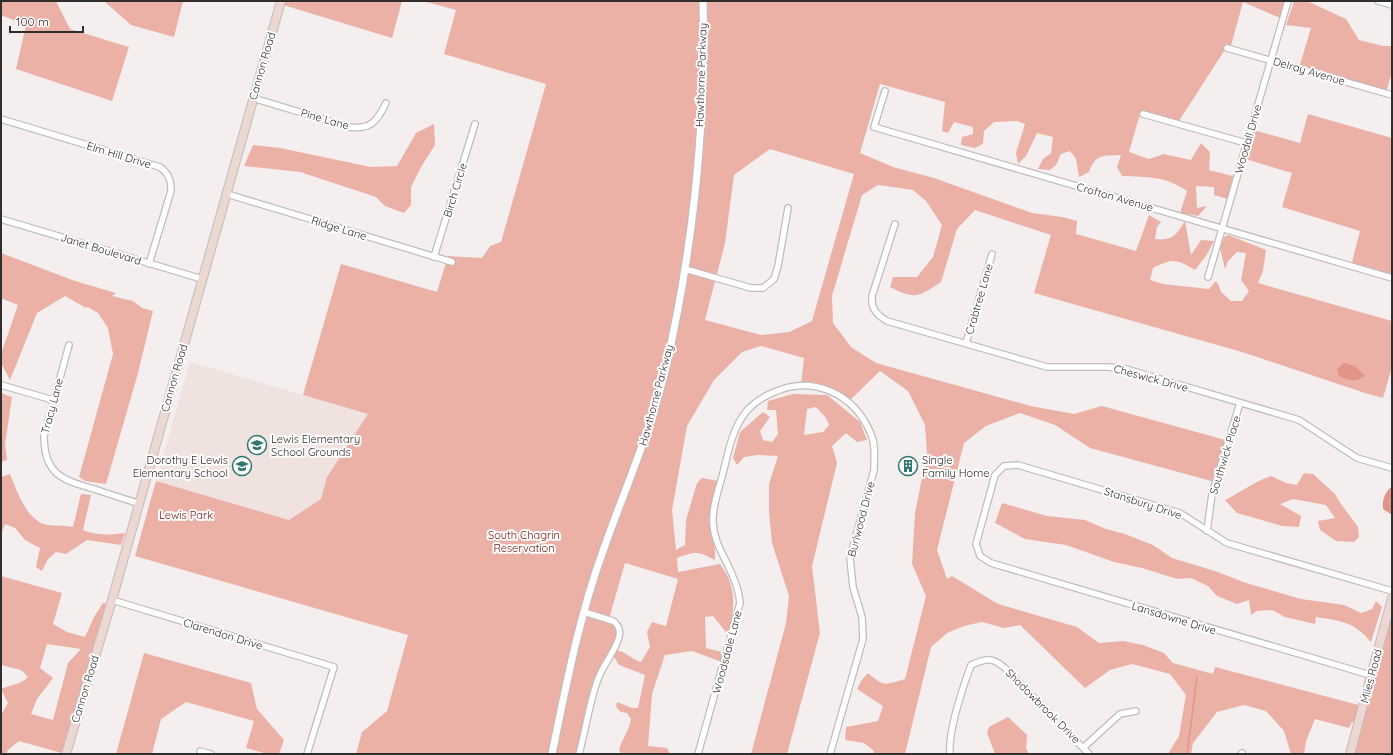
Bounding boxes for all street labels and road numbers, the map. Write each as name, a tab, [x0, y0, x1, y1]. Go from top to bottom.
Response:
street label: Hawthorne Parkway	[692, 23, 710, 127]
street label: Cannon Road	[246, 30, 278, 102]
street label: Delray Avenue	[1271, 54, 1347, 88]
street label: Woodall Drive	[1231, 103, 1265, 175]
street label: Pine Lane	[299, 105, 351, 133]
street label: Elm Hill Drive	[85, 139, 153, 171]
street label: Birch Circle	[440, 161, 470, 219]
street label: Crofton Avenue	[1075, 179, 1155, 215]
street label: Ridge Lane	[310, 213, 368, 243]
street label: Janet Boulevard	[59, 230, 143, 268]
street label: Crabtree Lane	[962, 262, 996, 336]
street label: Cannon Road	[158, 342, 190, 414]
street label: Hawthorne Parkway	[636, 343, 676, 447]
street label: Cheswick Drive	[1112, 361, 1190, 395]
street label: Tracy Lane	[38, 377, 66, 435]
street label: Southwick Place	[1206, 414, 1244, 496]
street label: Burlwood Drive	[844, 480, 878, 558]
street label: Stansbury Drive	[1102, 484, 1184, 522]
street label: Lansdowne Drive	[1130, 598, 1218, 638]
street label: Woodsdale Lane	[709, 609, 745, 695]
street label: Clarendon Drive	[182, 615, 264, 653]
street label: Miles Road	[1357, 647, 1385, 705]
street label: Cannon Road	[68, 654, 102, 724]
street label: Shadowbrook Drive	[1003, 666, 1083, 746]

